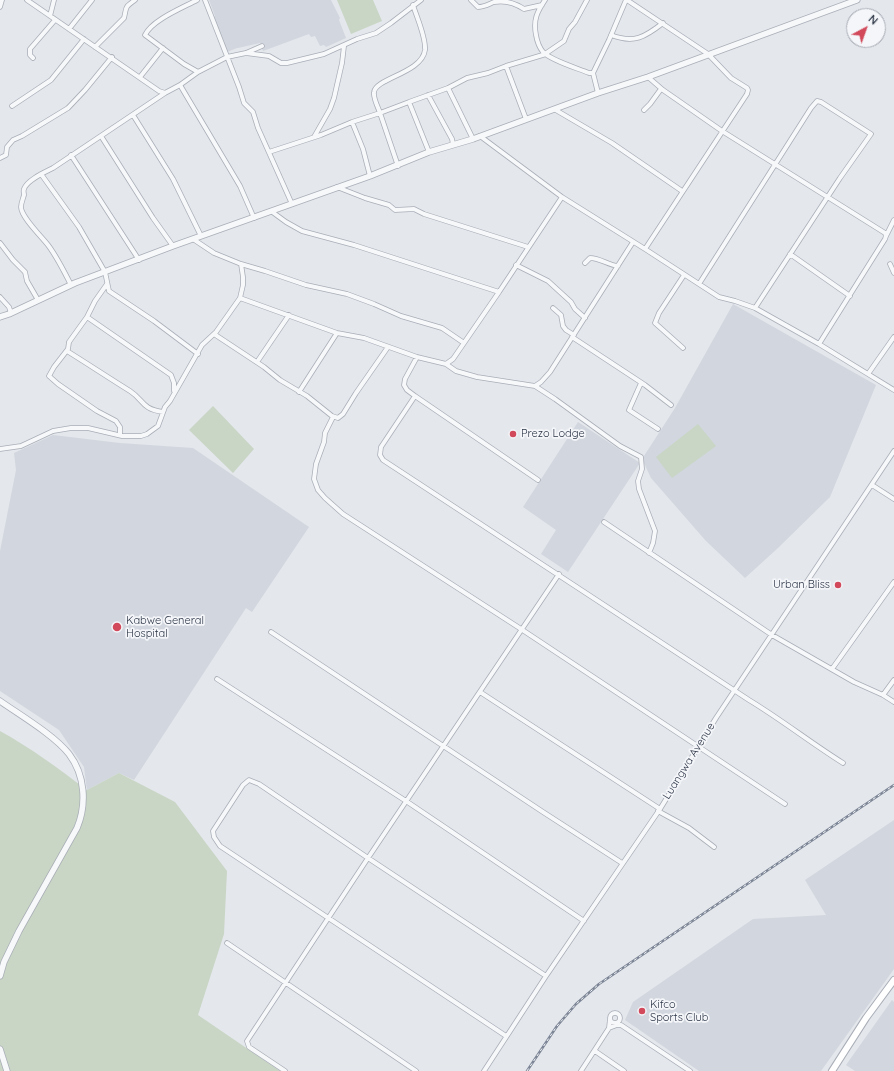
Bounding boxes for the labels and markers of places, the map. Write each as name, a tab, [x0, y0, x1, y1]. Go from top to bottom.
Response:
place label: Prezo Lodge	[521, 427, 585, 441]
marker: Prezo Lodge	[508, 429, 518, 439]
place label: Urban Bliss	[773, 578, 830, 592]
marker: Urban Bliss	[833, 580, 843, 590]
place label: Kabwe General Hospital	[126, 614, 204, 640]
marker: Kabwe General Hospital	[111, 621, 123, 633]
place label: Kifco Sports Club	[650, 998, 708, 1024]
marker: Kifco Sports Club	[637, 1006, 647, 1016]

